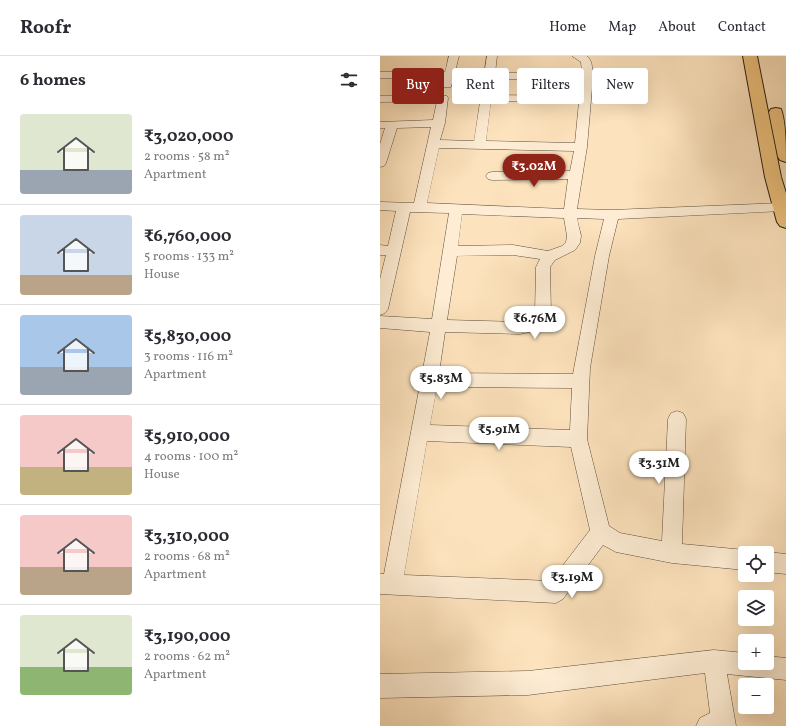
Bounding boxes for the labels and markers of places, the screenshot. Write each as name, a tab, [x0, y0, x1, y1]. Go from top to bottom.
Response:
pin: ₹3.02M	[501, 154, 567, 188]
pin: ₹6.76M	[502, 306, 568, 340]
pin: ₹5.83M	[408, 366, 474, 400]
pin: ₹5.91M	[466, 417, 532, 451]
pin: ₹3.31M	[626, 451, 692, 485]
pin: ₹3.19M	[539, 565, 605, 599]

